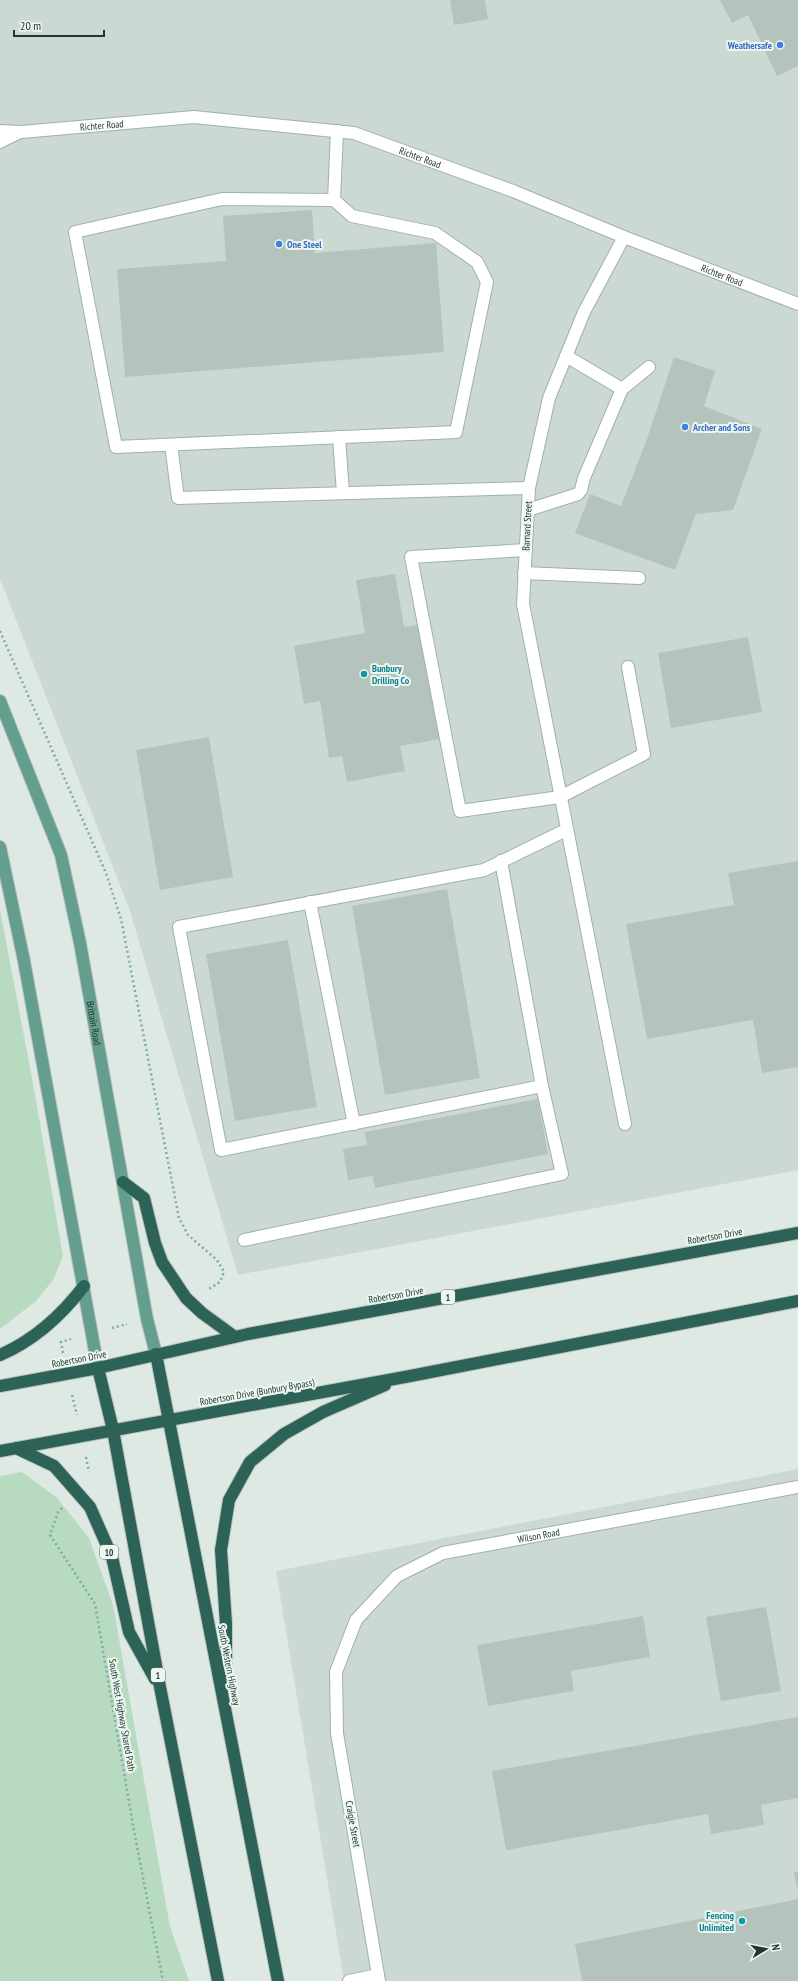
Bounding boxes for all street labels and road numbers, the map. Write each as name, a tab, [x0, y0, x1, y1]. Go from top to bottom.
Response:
street label: Richter Road	[79, 117, 124, 133]
street label: Richter Road	[397, 144, 443, 171]
street label: Richter Road	[699, 261, 745, 289]
street label: Barnard Street	[519, 501, 535, 551]
street label: Brittain Road	[84, 1000, 105, 1046]
street label: Robertson Drive	[687, 1225, 743, 1247]
street label: Robertson Drive	[368, 1284, 424, 1306]
road number: 1	[441, 1290, 455, 1304]
street label: Robertson Drive	[51, 1347, 107, 1371]
street label: Robertson Drive (Bunbury Bypass)	[199, 1375, 316, 1408]
street label: Wilson Road	[516, 1525, 561, 1546]
road number: 10	[100, 1545, 118, 1559]
street label: South Western Highway	[215, 1624, 243, 1707]
street label: South West Highway Shared Path	[106, 1658, 138, 1772]
road number: 1	[151, 1668, 165, 1682]
street label: Craigie Street	[343, 1800, 364, 1848]

